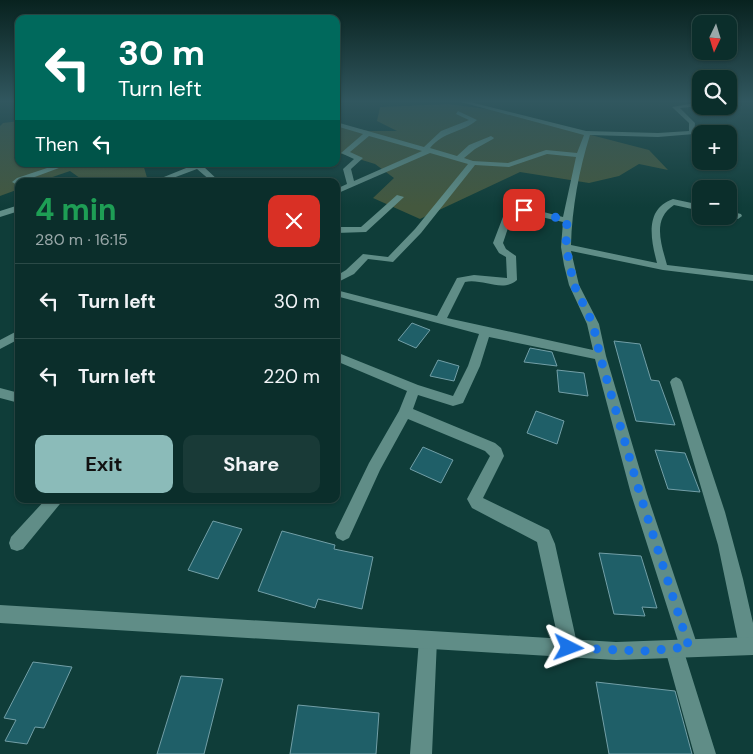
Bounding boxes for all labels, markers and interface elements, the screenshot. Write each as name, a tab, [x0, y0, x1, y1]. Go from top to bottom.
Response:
north arrow	[692, 15, 738, 60]
map controls	[692, 15, 737, 225]
text: 30 m	[118, 30, 205, 76]
icon: left	[35, 35, 100, 100]
button: search	[692, 70, 737, 115]
text: Turn left	[118, 74, 202, 103]
button: +	[692, 125, 737, 170]
icon: left	[88, 130, 116, 158]
text: Then	[35, 132, 78, 157]
button: −	[692, 180, 737, 225]
pin	[503, 189, 545, 231]
text: 4 min	[35, 190, 117, 229]
button: close	[268, 195, 320, 247]
icon: arrive	[510, 196, 538, 224]
text: 280 m · 16:15	[35, 229, 128, 250]
icon: left	[35, 287, 63, 315]
text: Turn left	[78, 289, 156, 314]
text: 30 m	[274, 289, 320, 314]
icon: left	[35, 362, 63, 390]
text: Turn left	[78, 364, 156, 389]
text: 220 m	[263, 364, 320, 389]
button: Exit	[35, 435, 173, 493]
button: Share	[183, 435, 320, 493]
position arrow	[542, 621, 594, 673]

